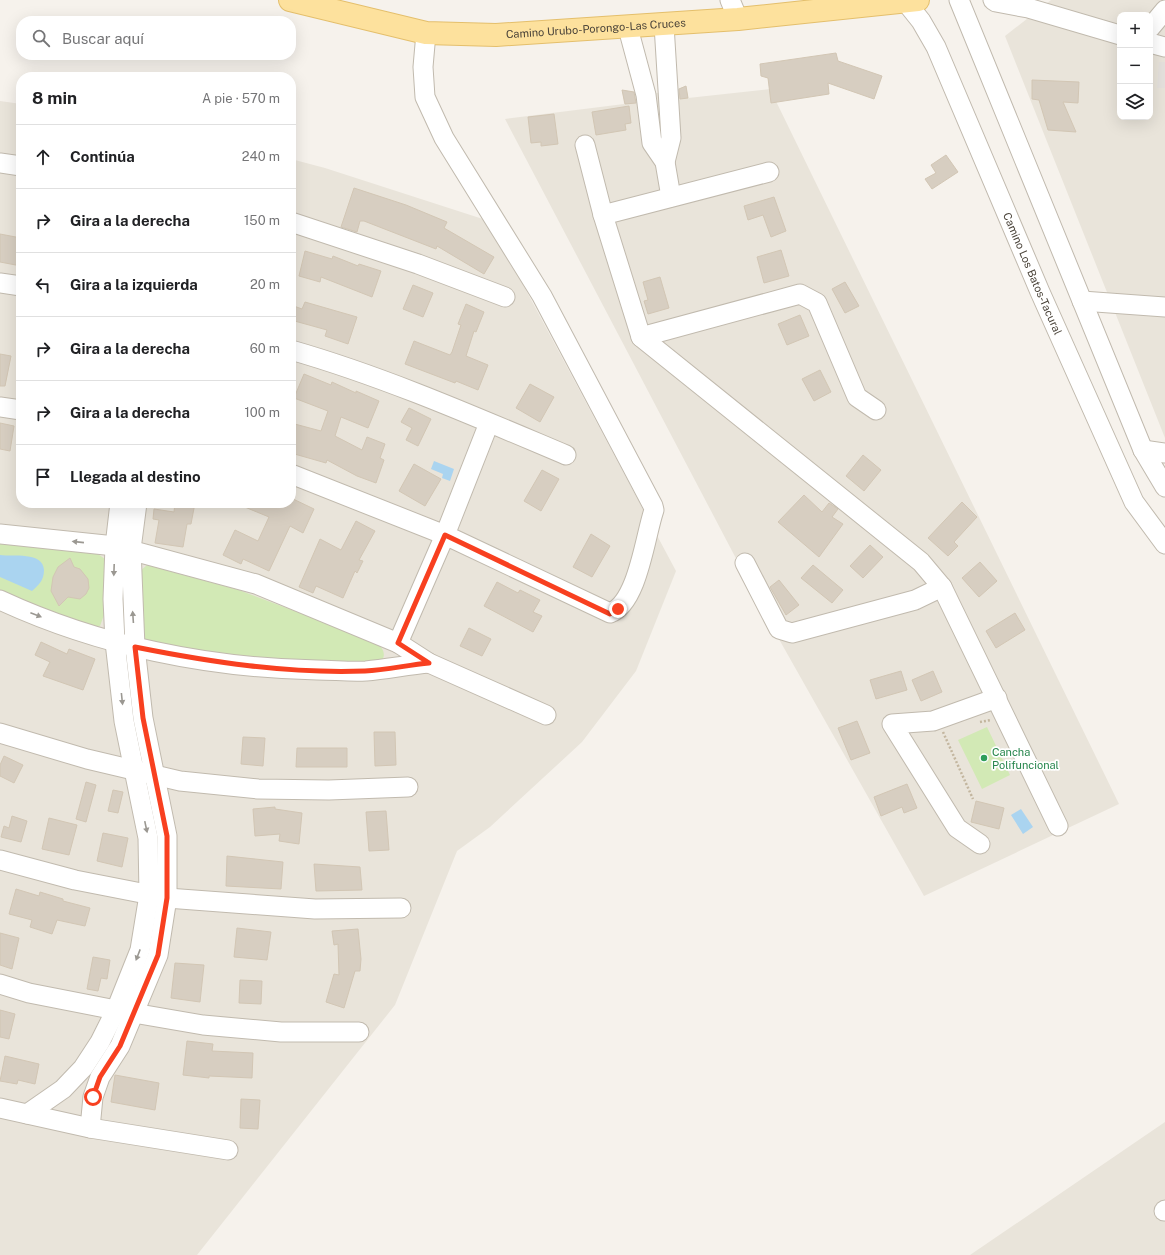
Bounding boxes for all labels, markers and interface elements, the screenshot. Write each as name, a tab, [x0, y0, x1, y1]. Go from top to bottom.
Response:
map controls	[1117, 12, 1153, 120]
button: +	[1117, 12, 1153, 48]
search box	[16, 16, 296, 60]
street label: Camino Urubo-Porongo-Las Cruces	[505, 16, 687, 40]
icon: search	[30, 27, 52, 49]
text: Buscar aquí	[62, 30, 144, 47]
button: −	[1117, 48, 1153, 84]
button: layers	[1117, 84, 1153, 120]
text: 8 min	[32, 88, 77, 108]
text: A pie · 570 m	[202, 91, 280, 106]
icon: ahead	[32, 146, 54, 168]
text: Continúa	[70, 148, 135, 165]
text: 240 m	[242, 149, 280, 164]
icon: right	[32, 210, 54, 232]
street label: Camino Los Batos-Tacural	[1001, 211, 1064, 337]
text: Gira a la derecha	[70, 212, 190, 229]
text: 150 m	[244, 213, 280, 228]
icon: left	[32, 274, 54, 296]
text: Gira a la izquierda	[70, 276, 198, 293]
text: 20 m	[250, 277, 280, 292]
icon: right	[32, 338, 54, 360]
text: Gira a la derecha	[70, 340, 190, 357]
text: 60 m	[250, 341, 280, 356]
icon: right	[32, 402, 54, 424]
text: Gira a la derecha	[70, 404, 190, 421]
text: 100 m	[244, 405, 280, 420]
icon: arrive	[32, 466, 54, 488]
text: Llegada al destino	[70, 468, 201, 485]
one-way arrow	[72, 539, 84, 545]
one-way arrow	[110, 564, 117, 576]
route end	[609, 600, 627, 618]
one-way arrow	[129, 611, 136, 623]
one-way arrow	[31, 613, 43, 619]
one-way arrow	[118, 693, 125, 705]
place label: Cancha Polifuncional	[992, 746, 1059, 771]
marker: Cancha Polifuncional	[979, 753, 989, 763]
one-way arrow	[143, 821, 149, 833]
one-way arrow	[134, 950, 140, 962]
route start	[84, 1088, 102, 1106]

